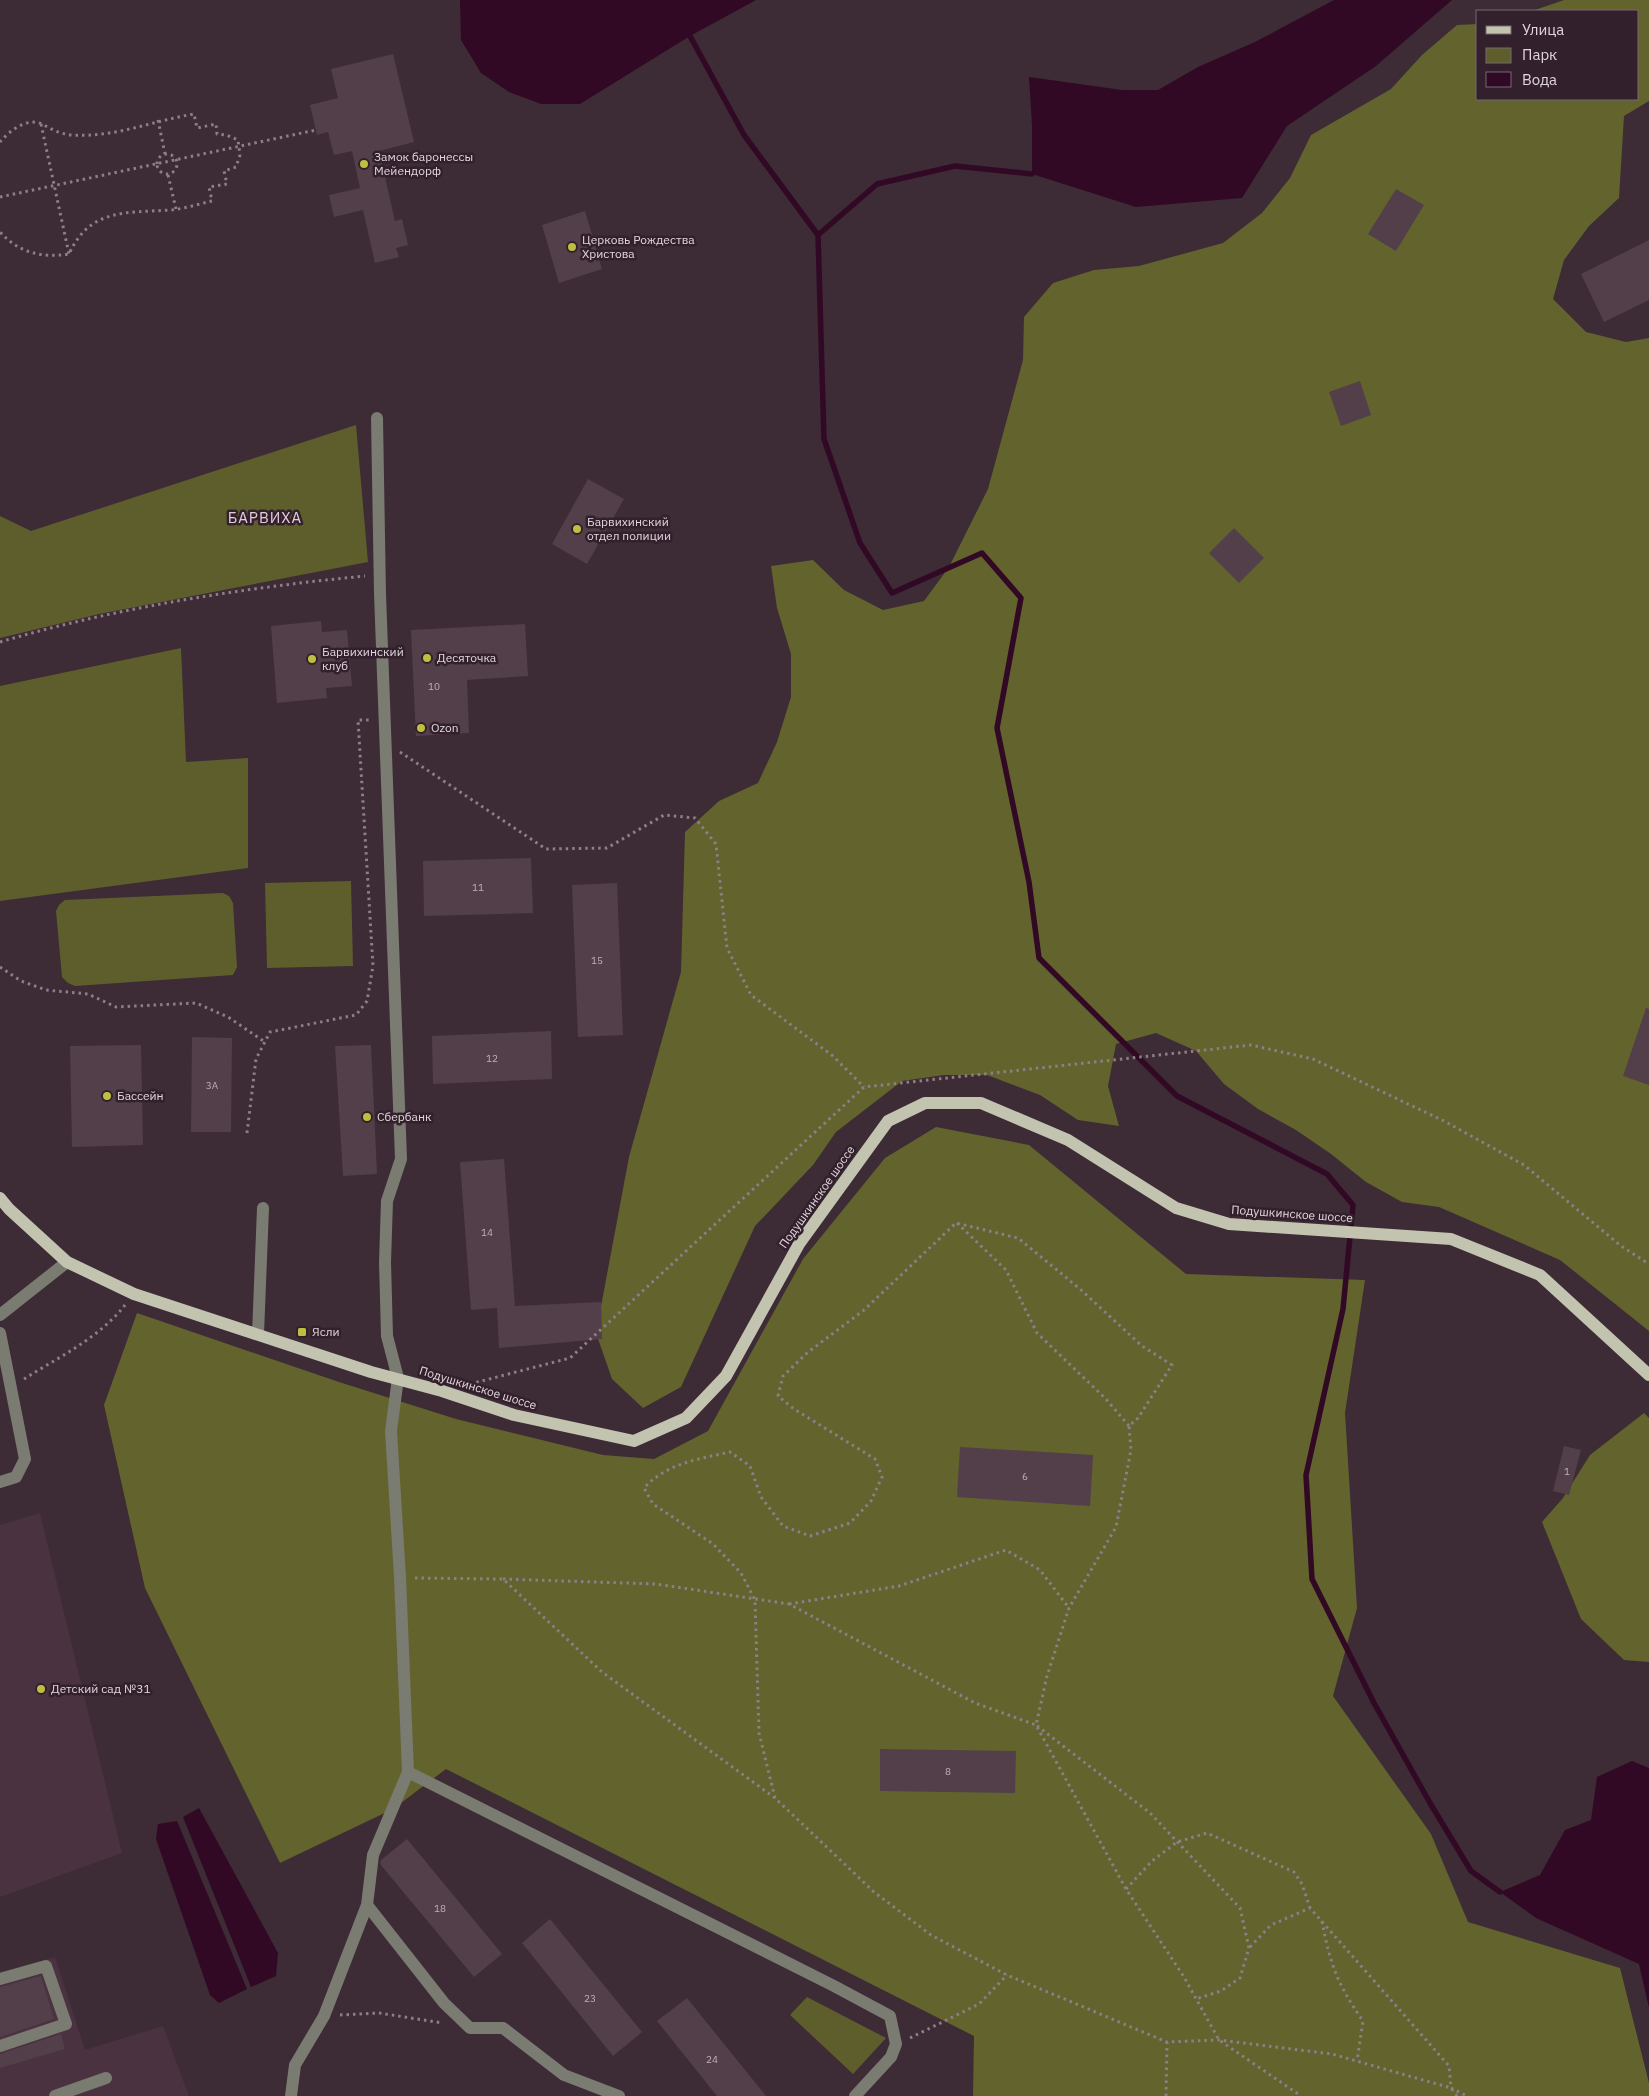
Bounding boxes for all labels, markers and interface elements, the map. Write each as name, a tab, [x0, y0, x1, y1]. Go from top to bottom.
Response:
legend	[1476, 10, 1639, 100]
text: Улица	[1522, 20, 1564, 39]
text: Парк	[1522, 45, 1557, 64]
text: Вода	[1522, 70, 1557, 89]
place label: Замок баронессы Мейендорф	[374, 149, 473, 178]
marker: Замок баронессы Мейендорф	[358, 158, 370, 170]
place label: Церковь Рождества Христова	[582, 232, 695, 261]
marker: Церковь Рождества Христова	[566, 241, 578, 253]
district label: БАРВИХА	[228, 508, 302, 527]
place label: Барвихинский отдел полиции	[587, 514, 671, 543]
marker: Барвихинский отдел полиции	[571, 523, 583, 535]
place label: Барвихинский клуб	[322, 644, 404, 673]
place label: Десяточка	[437, 650, 497, 665]
marker: Десяточка	[421, 652, 433, 664]
marker: Барвихинский клуб	[306, 653, 318, 665]
house number: 10	[428, 680, 440, 693]
place label: Ozon	[431, 720, 458, 735]
marker: Ozon	[415, 722, 427, 734]
house number: 11	[472, 881, 484, 894]
house number: 15	[591, 954, 603, 967]
house number: 12	[486, 1052, 498, 1065]
house number: 3А	[206, 1079, 219, 1092]
place label: Бассейн	[117, 1088, 164, 1103]
marker: Бассейн	[101, 1090, 113, 1102]
place label: Сбербанк	[377, 1109, 432, 1124]
marker: Сбербанк	[361, 1111, 373, 1123]
street label: Подушкинское шоссе	[776, 1142, 858, 1251]
street label: Подушкинское шоссе	[1231, 1202, 1354, 1225]
house number: 14	[481, 1226, 493, 1239]
place label: Ясли	[312, 1324, 340, 1339]
marker: Ясли	[296, 1326, 308, 1338]
street label: Подушкинское шоссе	[418, 1363, 539, 1413]
house number: 1	[1564, 1465, 1570, 1478]
house number: 6	[1022, 1470, 1028, 1483]
place label: Детский сад №31	[51, 1681, 151, 1696]
marker: Детский сад №31	[35, 1683, 47, 1695]
house number: 8	[945, 1765, 951, 1778]
house number: 18	[434, 1902, 446, 1915]
house number: 23	[584, 1992, 596, 2005]
house number: 24	[706, 2053, 718, 2066]

